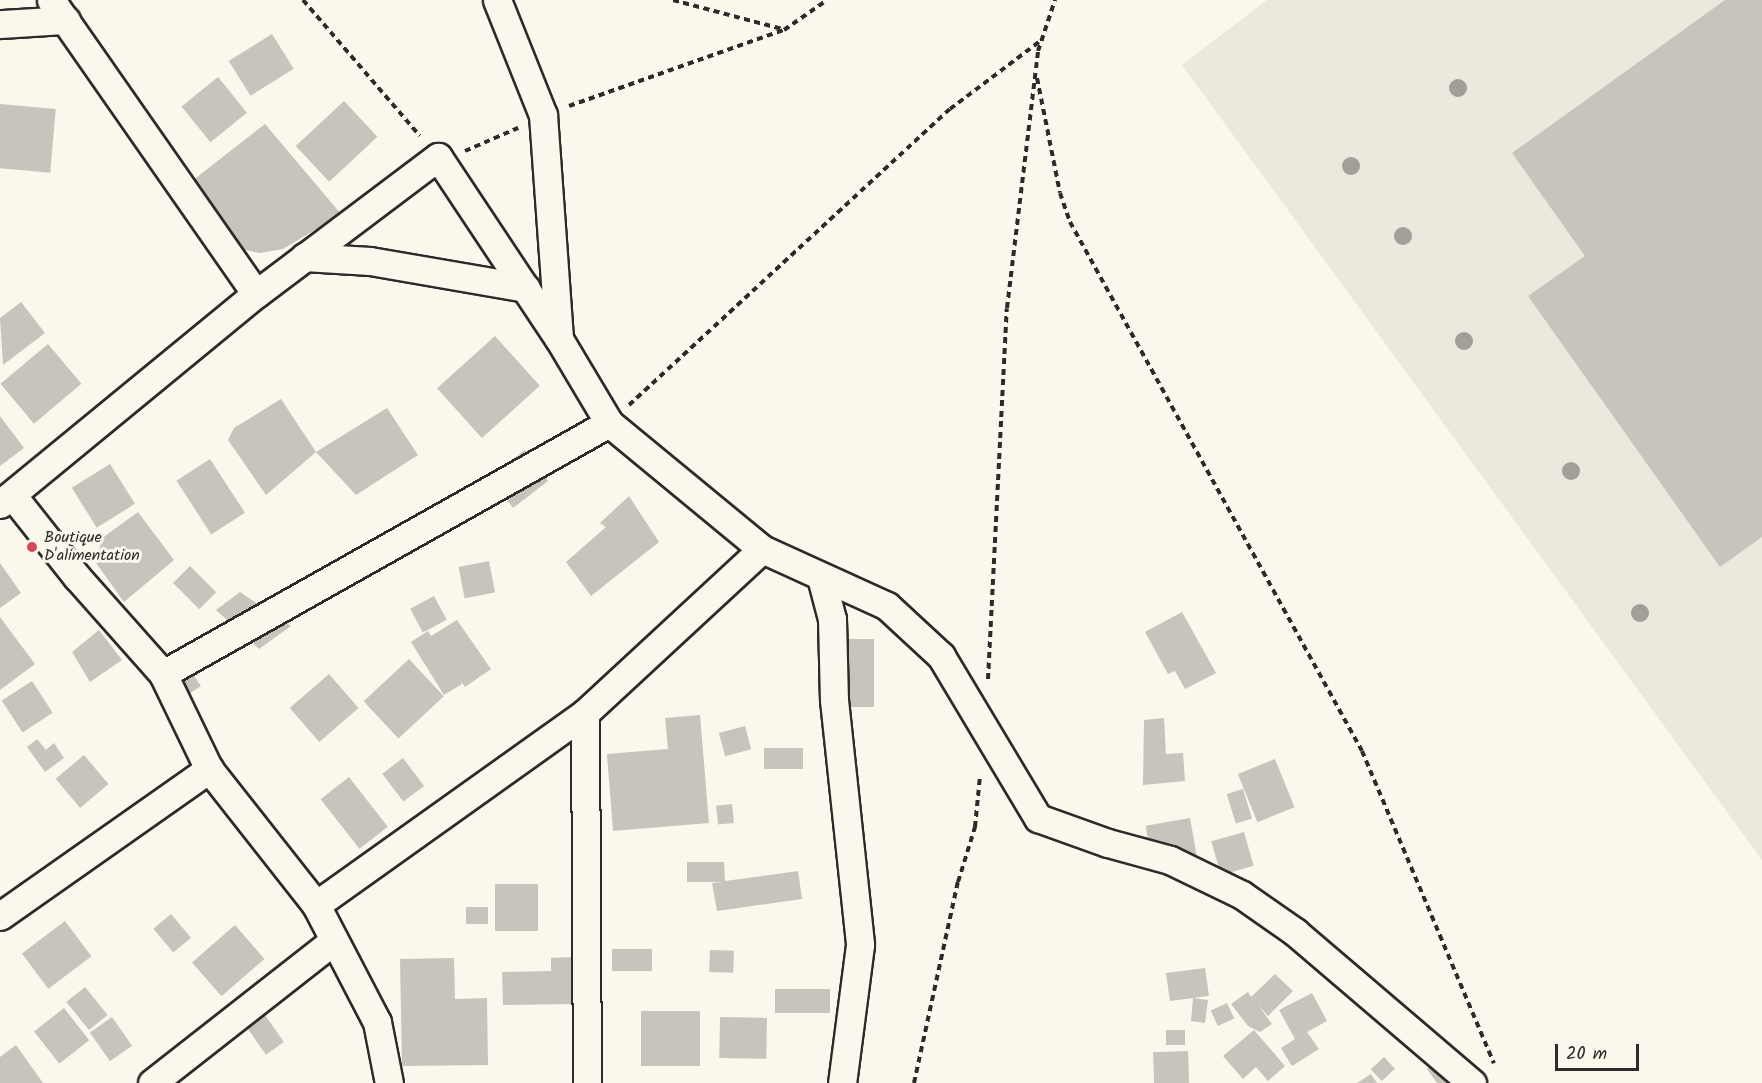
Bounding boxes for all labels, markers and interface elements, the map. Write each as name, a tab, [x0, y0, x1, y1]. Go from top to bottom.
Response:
place label: Boutique D'alimentation	[44, 528, 140, 566]
marker: Boutique D'alimentation	[25, 540, 39, 554]
scale bar	[1558, 1032, 1642, 1070]
text: 20 m	[1566, 1040, 1607, 1069]

